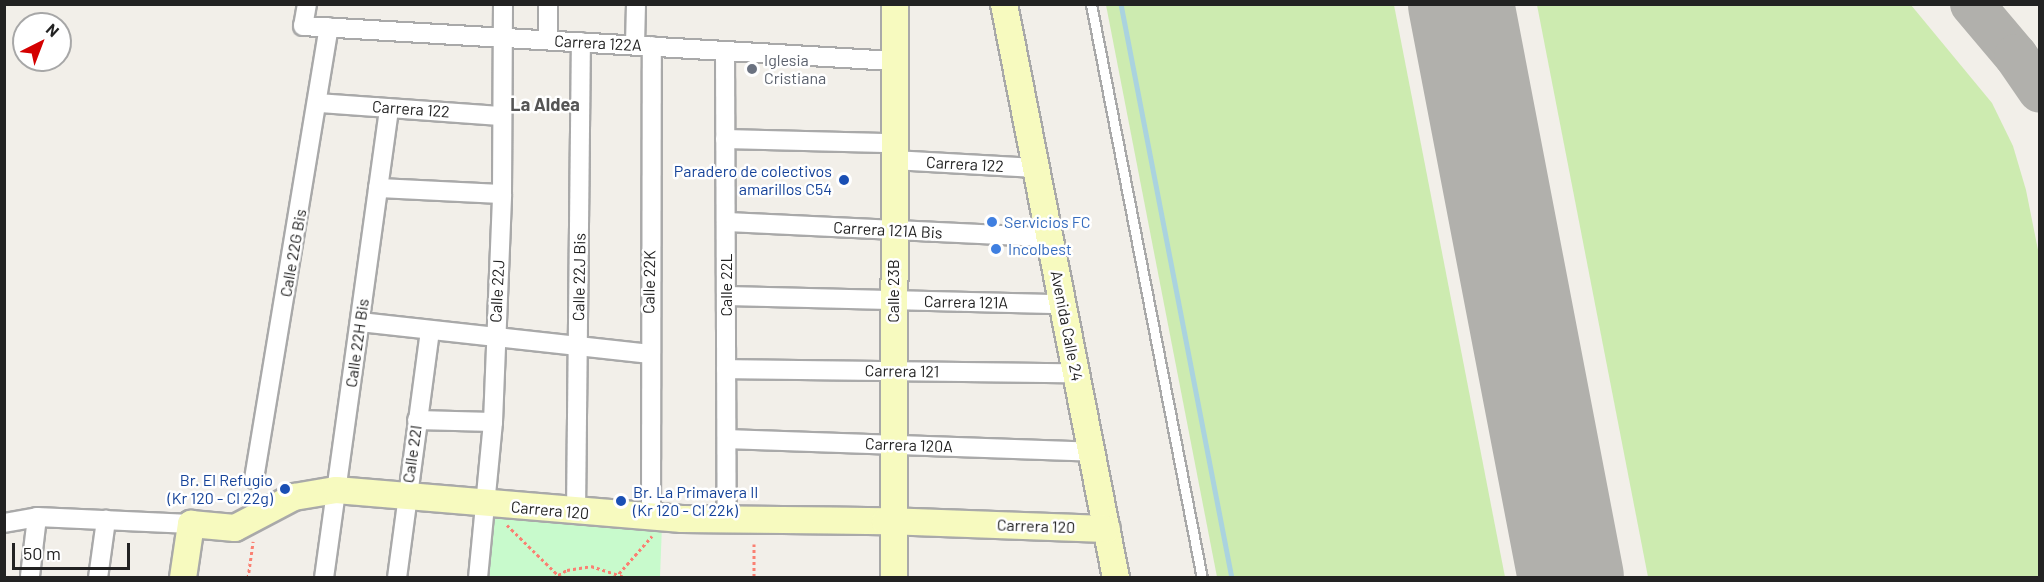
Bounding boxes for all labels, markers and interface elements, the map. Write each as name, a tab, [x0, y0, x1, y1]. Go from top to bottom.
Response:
north arrow	[12, 12, 72, 72]
text: N	[43, 19, 63, 40]
street label: Carrera 122A	[554, 31, 642, 55]
place label: Iglesia Cristiana	[764, 50, 826, 88]
marker: Iglesia Cristiana	[745, 62, 759, 76]
district label: La Aldea	[510, 93, 580, 115]
street label: Carrera 122	[372, 97, 450, 121]
street label: Carrera 122	[926, 152, 1004, 176]
place label: Paradero de colectivos amarillos C54	[674, 161, 832, 199]
marker: Paradero de colectivos amarillos C54	[837, 173, 851, 187]
street label: Calle 22G Bis	[276, 208, 310, 298]
place label: Servicios FC	[1004, 212, 1091, 232]
marker: Servicios FC	[985, 215, 999, 229]
street label: Carrera 121A Bis	[833, 218, 943, 242]
street label: Calle 22J Bis	[569, 233, 589, 321]
place label: Incolbest	[1008, 239, 1072, 259]
marker: Incolbest	[989, 242, 1003, 256]
street label: Calle 22K	[639, 250, 659, 314]
street label: Calle 22L	[716, 253, 736, 317]
street label: Calle 22J	[486, 259, 508, 323]
street label: Calle 23B	[883, 259, 903, 323]
street label: Avenida Calle 24	[1047, 269, 1087, 383]
street label: Carrera 121A	[924, 292, 1008, 312]
street label: Calle 22H Bis	[341, 297, 373, 389]
street label: Carrera 121	[865, 361, 939, 381]
street label: Calle 22I	[398, 424, 426, 484]
street label: Carrera 120A	[865, 434, 953, 456]
place label: Br. El Refugio (Kr 120 - Cl 22g)	[168, 470, 273, 508]
marker: Br. El Refugio (Kr 120 - Cl 22g)	[278, 482, 292, 496]
place label: Br. La Primavera II (Kr 120 - Cl 22k)	[633, 482, 758, 520]
marker: Br. La Primavera II (Kr 120 - Cl 22k)	[614, 494, 628, 508]
street label: Carrera 120	[510, 497, 590, 523]
street label: Carrera 120	[997, 515, 1075, 537]
scale bar	[15, 531, 134, 569]
text: 50 m	[23, 542, 61, 564]

